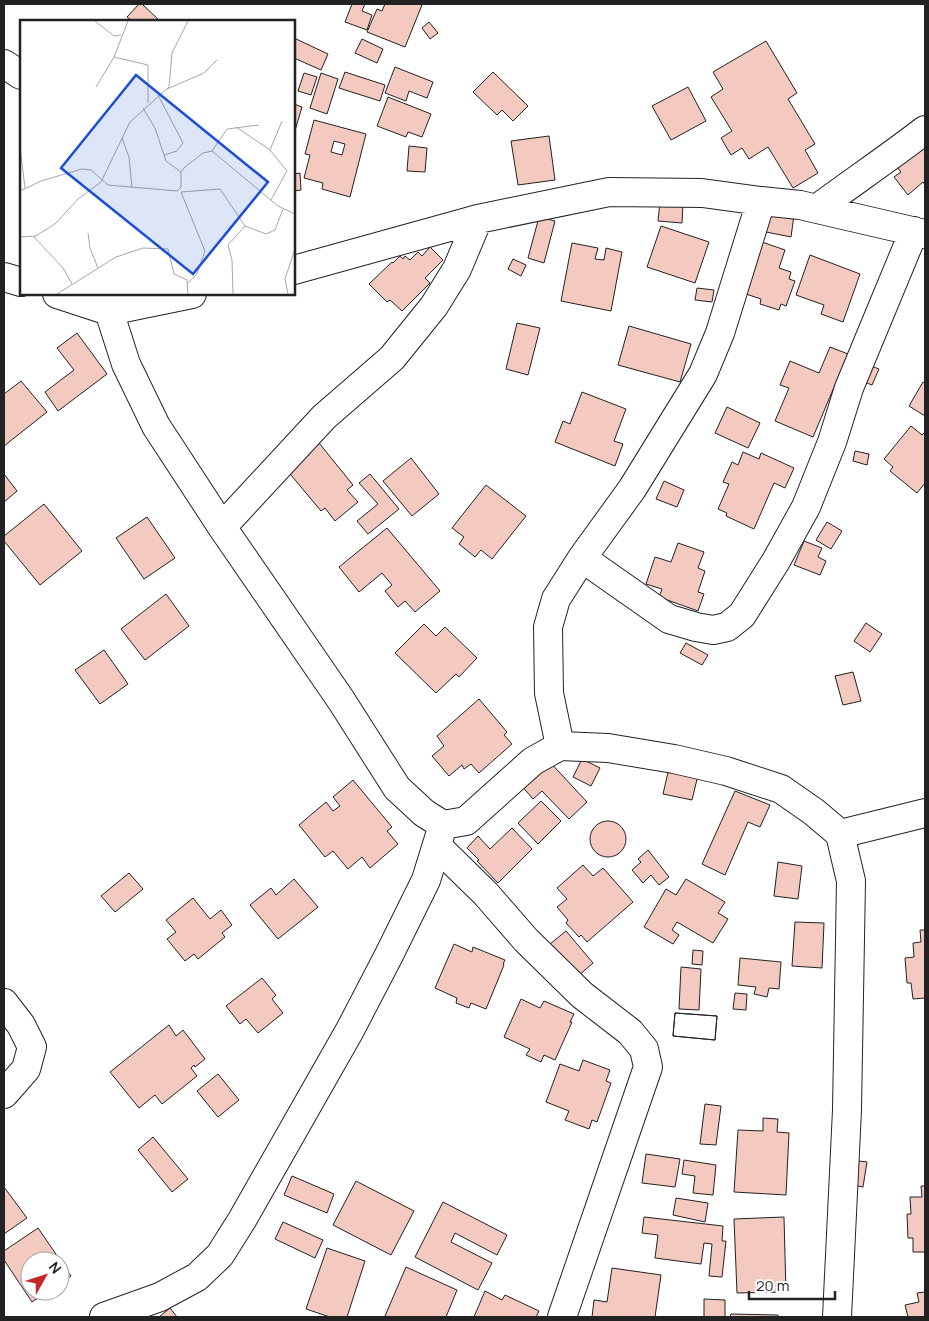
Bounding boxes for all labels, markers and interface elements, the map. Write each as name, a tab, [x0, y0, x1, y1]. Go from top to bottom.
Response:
inset map	[20, 20, 295, 295]
north arrow	[20, 1251, 70, 1301]
text: N	[45, 1258, 66, 1277]
scale bar	[749, 1268, 835, 1300]
text: 20 m	[756, 1275, 789, 1296]

